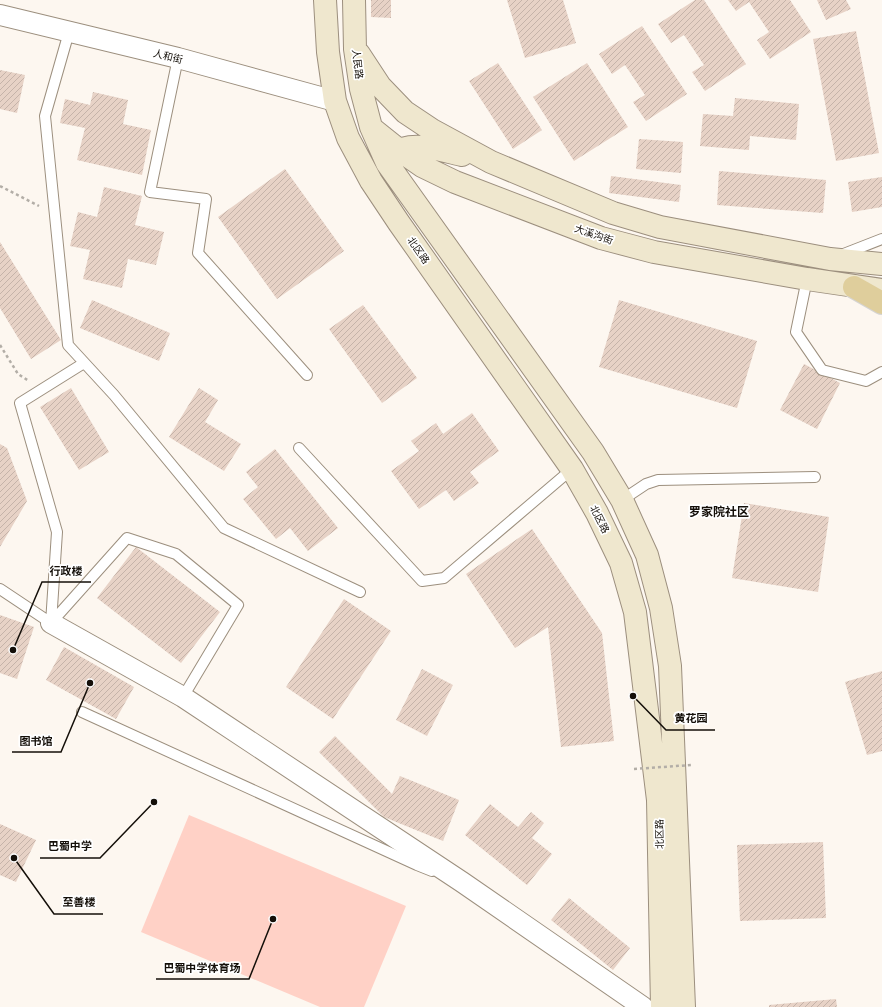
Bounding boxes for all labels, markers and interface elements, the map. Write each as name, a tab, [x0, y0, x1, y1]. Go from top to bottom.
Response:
street label: 人和街	[152, 46, 184, 67]
street label: 人民路	[348, 48, 367, 80]
street label: 大溪沟街	[572, 221, 615, 248]
street label: 北区路	[404, 234, 433, 267]
street label: 北区路	[586, 502, 613, 536]
district label: 罗家院社区	[689, 503, 749, 520]
callout: 行政楼	[42, 559, 91, 582]
text: 行政楼	[50, 563, 83, 579]
callout: 黄花园	[666, 707, 715, 730]
text: 黄花园	[675, 710, 708, 726]
callout: 图书馆	[12, 729, 61, 752]
text: 图书馆	[20, 733, 53, 749]
street label: 北区路	[652, 819, 667, 849]
callout: 巴蜀中学	[40, 835, 100, 858]
text: 巴蜀中学	[48, 838, 92, 854]
callout: 至善楼	[54, 891, 103, 914]
text: 至善楼	[63, 894, 96, 910]
callout: 巴蜀中学体育场	[156, 956, 249, 979]
text: 巴蜀中学体育场	[164, 960, 241, 976]

